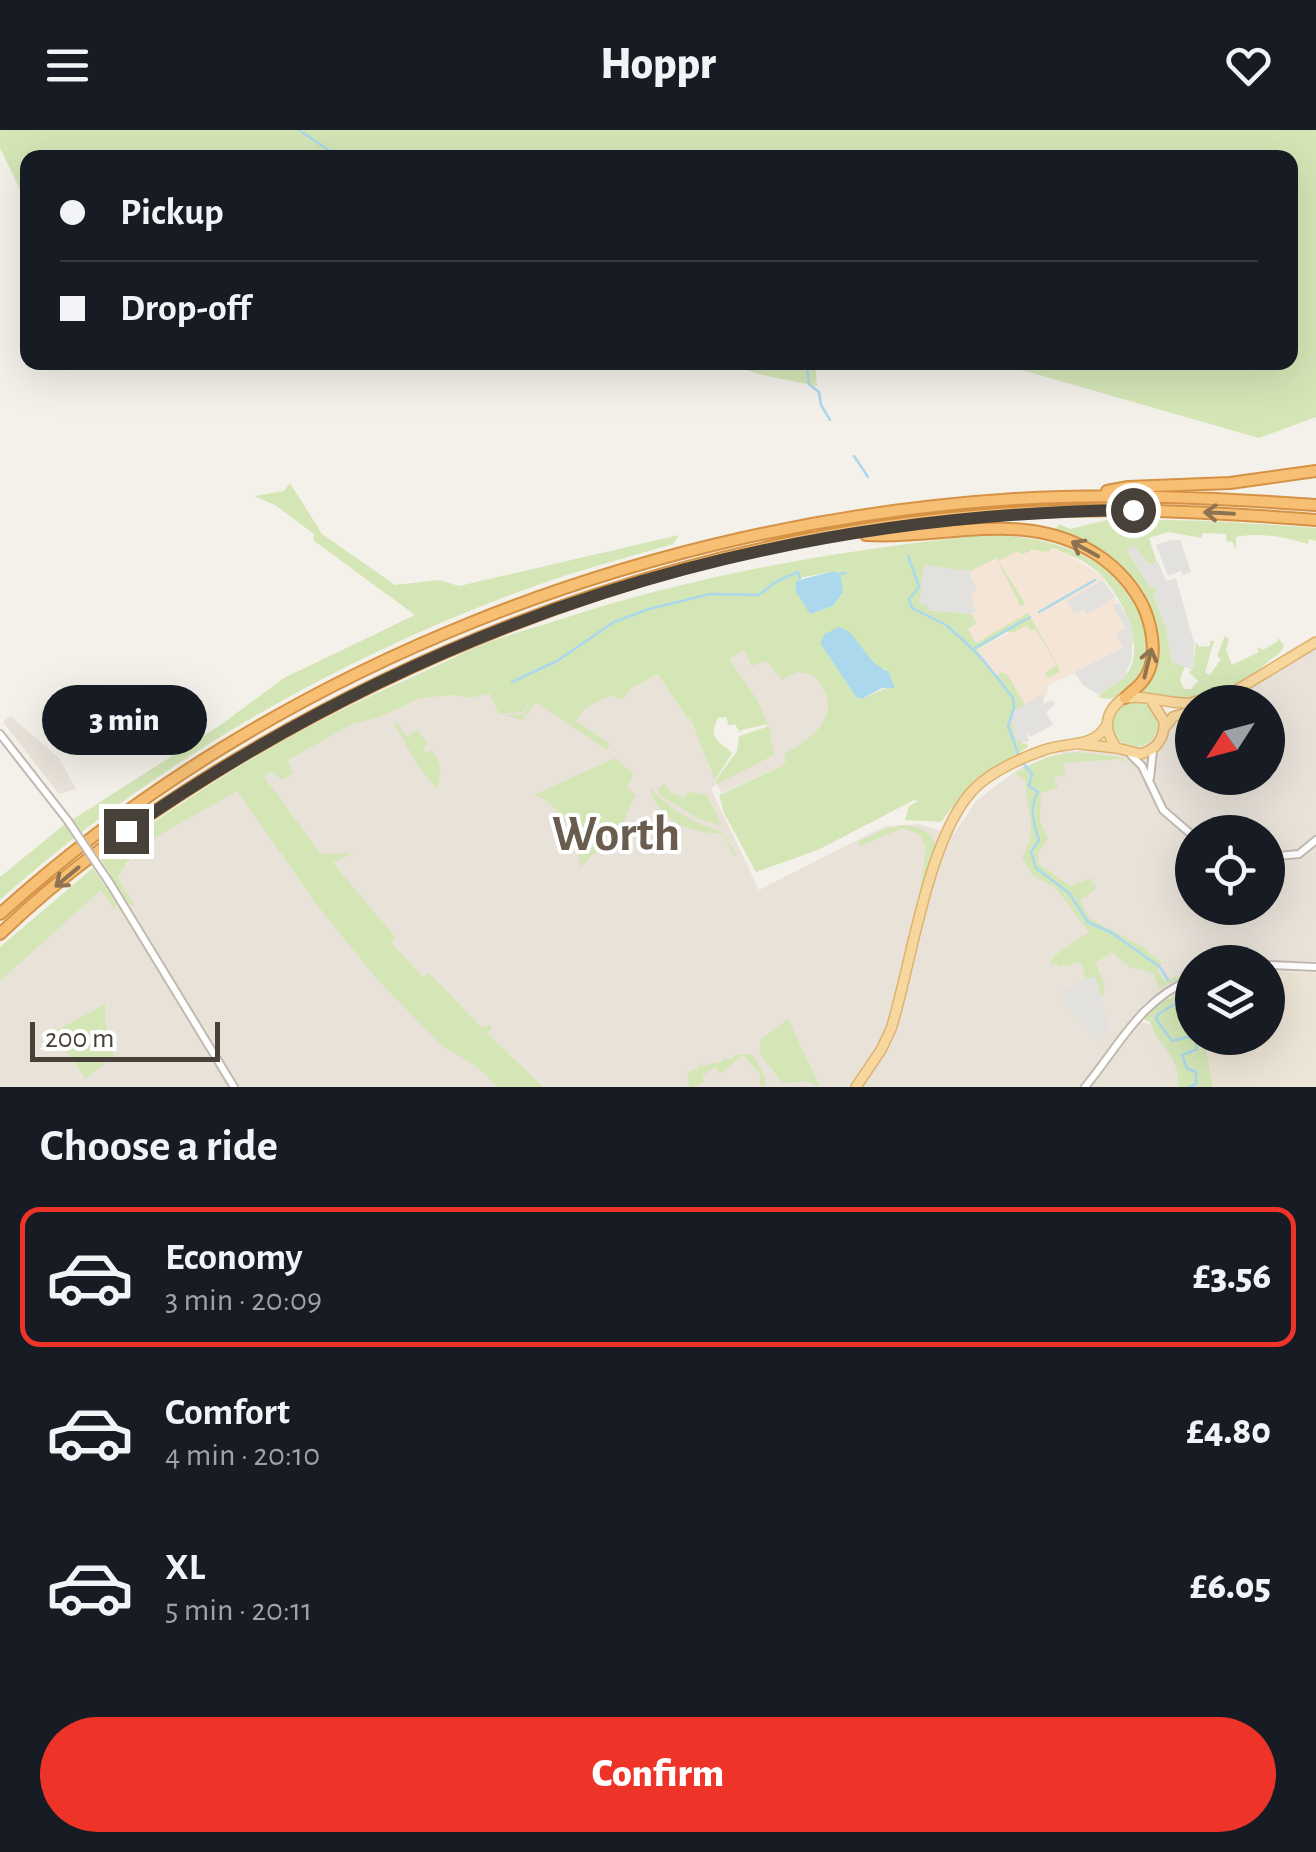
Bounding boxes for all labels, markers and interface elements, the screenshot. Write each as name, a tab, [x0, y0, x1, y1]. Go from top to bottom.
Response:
icon: menu	[40, 38, 95, 93]
icon: heart	[1221, 38, 1276, 93]
text: Hoppr	[600, 42, 716, 87]
text: Pickup	[120, 194, 224, 232]
text: Drop-off	[120, 290, 251, 328]
route start	[1111, 488, 1156, 533]
one-way arrow	[1203, 503, 1235, 522]
one-way arrow	[1071, 539, 1101, 559]
one-way arrow	[1140, 647, 1158, 679]
north arrow	[1175, 685, 1285, 795]
map controls	[1175, 685, 1285, 1055]
callout: 3 min	[44, 686, 208, 756]
text: 3 min	[89, 704, 160, 736]
route end	[104, 809, 149, 854]
district label: Worth	[552, 810, 680, 860]
button: locate	[1175, 815, 1285, 925]
one-way arrow	[54, 866, 80, 888]
button: layers	[1175, 945, 1285, 1055]
scale bar	[30, 1017, 220, 1061]
text: 200 m	[45, 1025, 114, 1053]
text: Choose a ride	[40, 1124, 278, 1169]
icon: car	[45, 1232, 135, 1322]
text: Economy	[165, 1239, 303, 1277]
text: £3.56	[1193, 1258, 1271, 1296]
text: 3 min · 20:09	[165, 1284, 322, 1316]
icon: car	[45, 1387, 135, 1477]
text: Comfort	[165, 1394, 290, 1432]
text: £4.80	[1187, 1413, 1271, 1451]
text: 4 min · 20:10	[165, 1439, 320, 1471]
icon: car	[45, 1542, 135, 1632]
text: XL	[165, 1549, 205, 1587]
text: £6.05	[1190, 1568, 1271, 1606]
text: 5 min · 20:11	[165, 1594, 312, 1626]
button: Confirm	[40, 1717, 1276, 1832]

